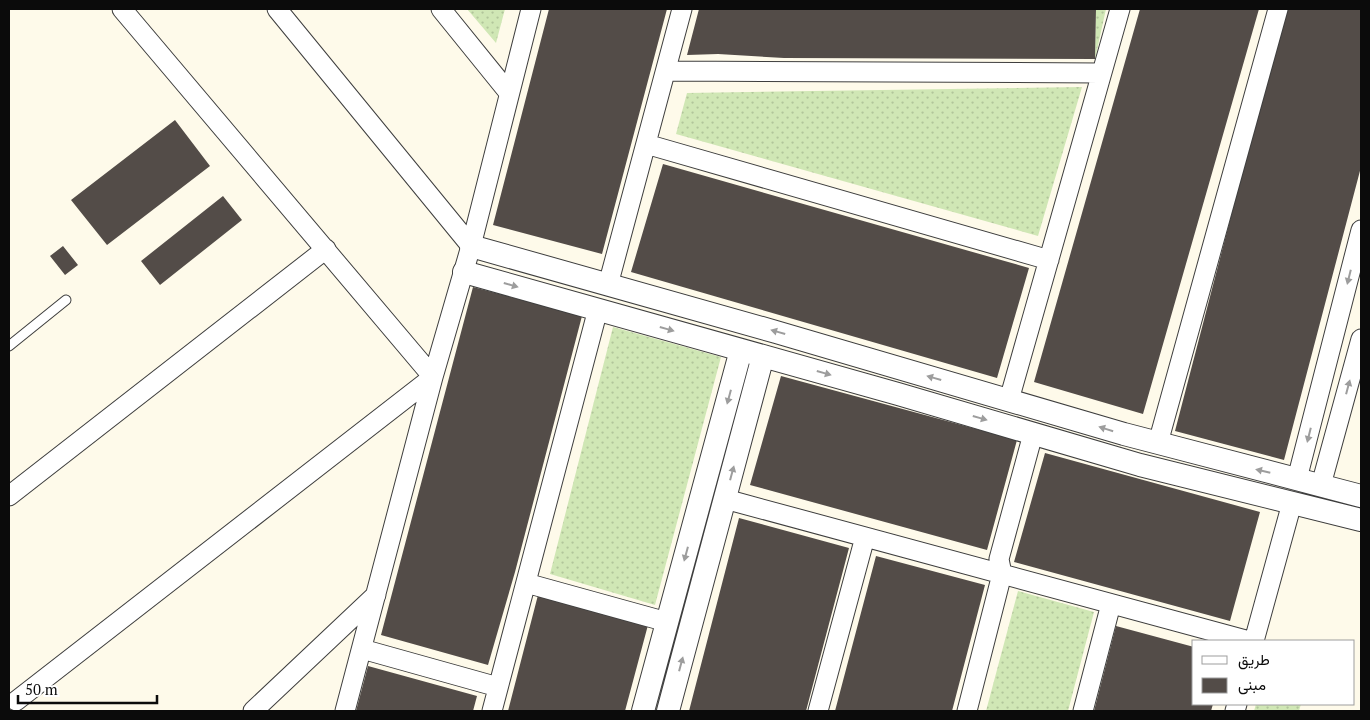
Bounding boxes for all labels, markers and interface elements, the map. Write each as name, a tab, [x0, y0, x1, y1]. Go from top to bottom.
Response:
one-way arrow	[1345, 270, 1353, 285]
one-way arrow	[504, 281, 519, 289]
one-way arrow	[660, 325, 675, 333]
one-way arrow	[770, 328, 785, 336]
one-way arrow	[816, 370, 831, 378]
one-way arrow	[926, 373, 941, 381]
one-way arrow	[1344, 379, 1352, 395]
one-way arrow	[724, 390, 732, 405]
one-way arrow	[972, 414, 988, 422]
one-way arrow	[1099, 424, 1114, 432]
one-way arrow	[1305, 427, 1313, 442]
one-way arrow	[728, 466, 736, 481]
one-way arrow	[1256, 467, 1271, 475]
one-way arrow	[682, 546, 690, 562]
legend	[1192, 640, 1355, 705]
text: طريق	[1238, 649, 1270, 670]
one-way arrow	[677, 657, 685, 672]
scale bar	[18, 672, 156, 704]
text: مبنى	[1238, 674, 1266, 695]
text: 50 m	[25, 679, 58, 699]

